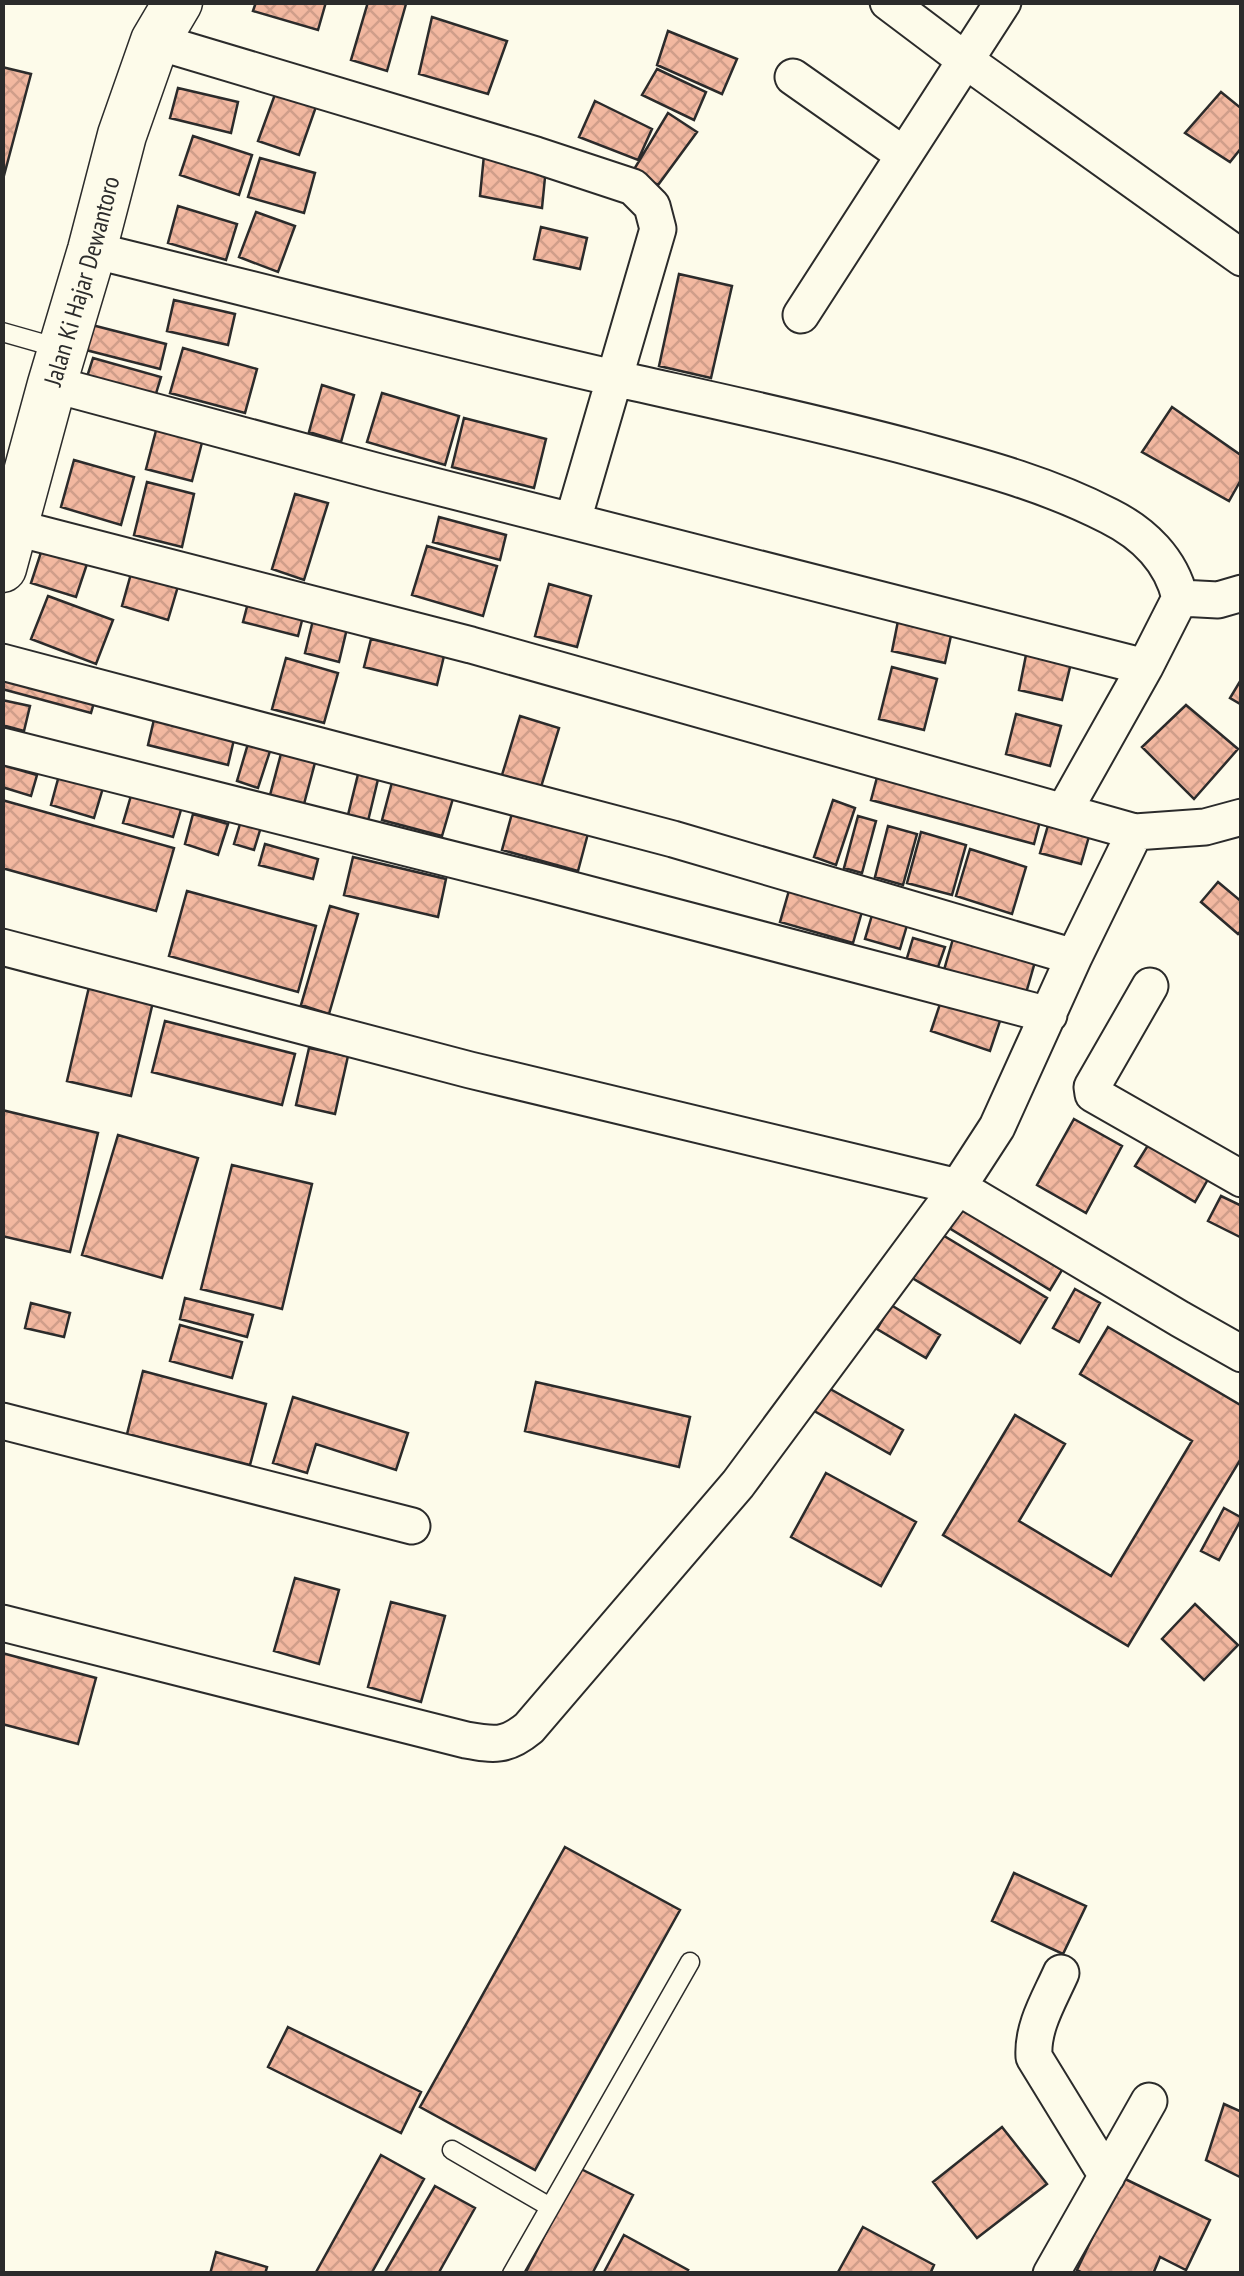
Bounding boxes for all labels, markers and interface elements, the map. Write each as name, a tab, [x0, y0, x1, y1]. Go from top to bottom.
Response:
street label: Jalan Ki Hajar Dewantoro	[36, 173, 127, 390]

